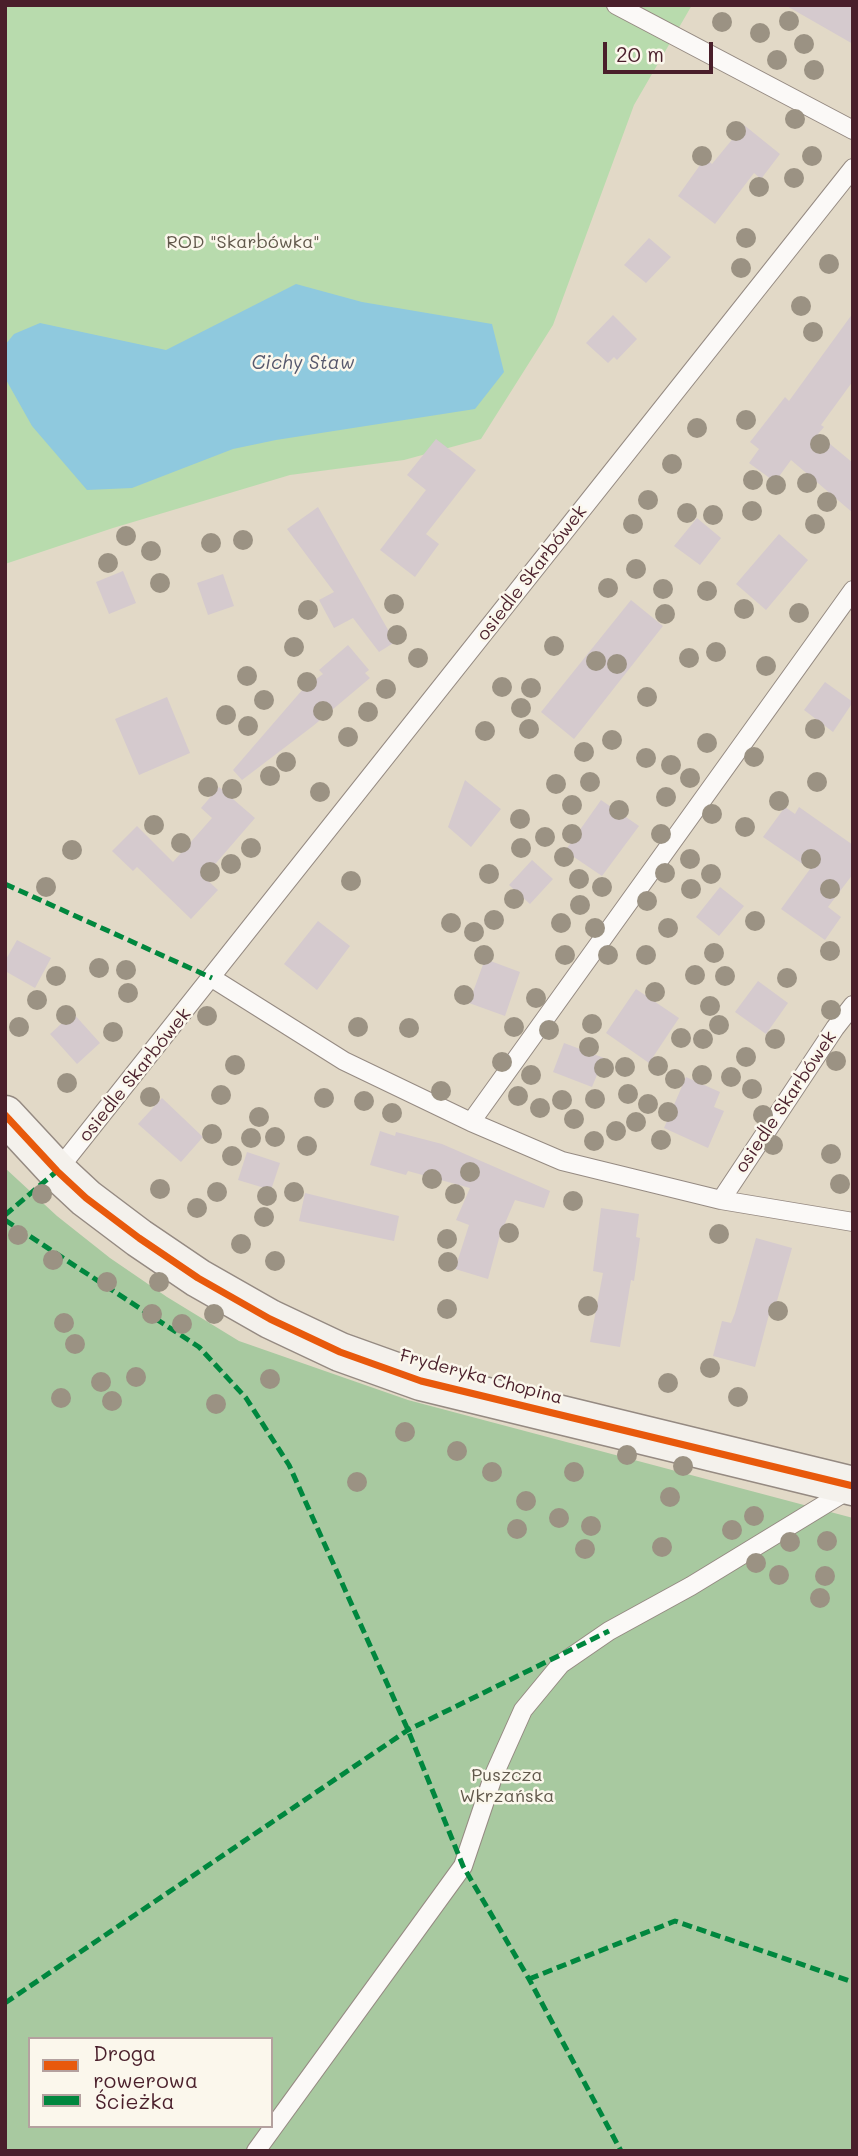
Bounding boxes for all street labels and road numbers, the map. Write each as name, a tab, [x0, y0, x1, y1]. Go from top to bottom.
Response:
street label: osiedle Skarbówek	[472, 501, 592, 645]
street label: osiedle Skarbówek	[74, 1004, 196, 1146]
street label: osiedle Skarbówek	[731, 1027, 841, 1177]
street label: Fryderyka Chopina	[397, 1345, 565, 1409]

